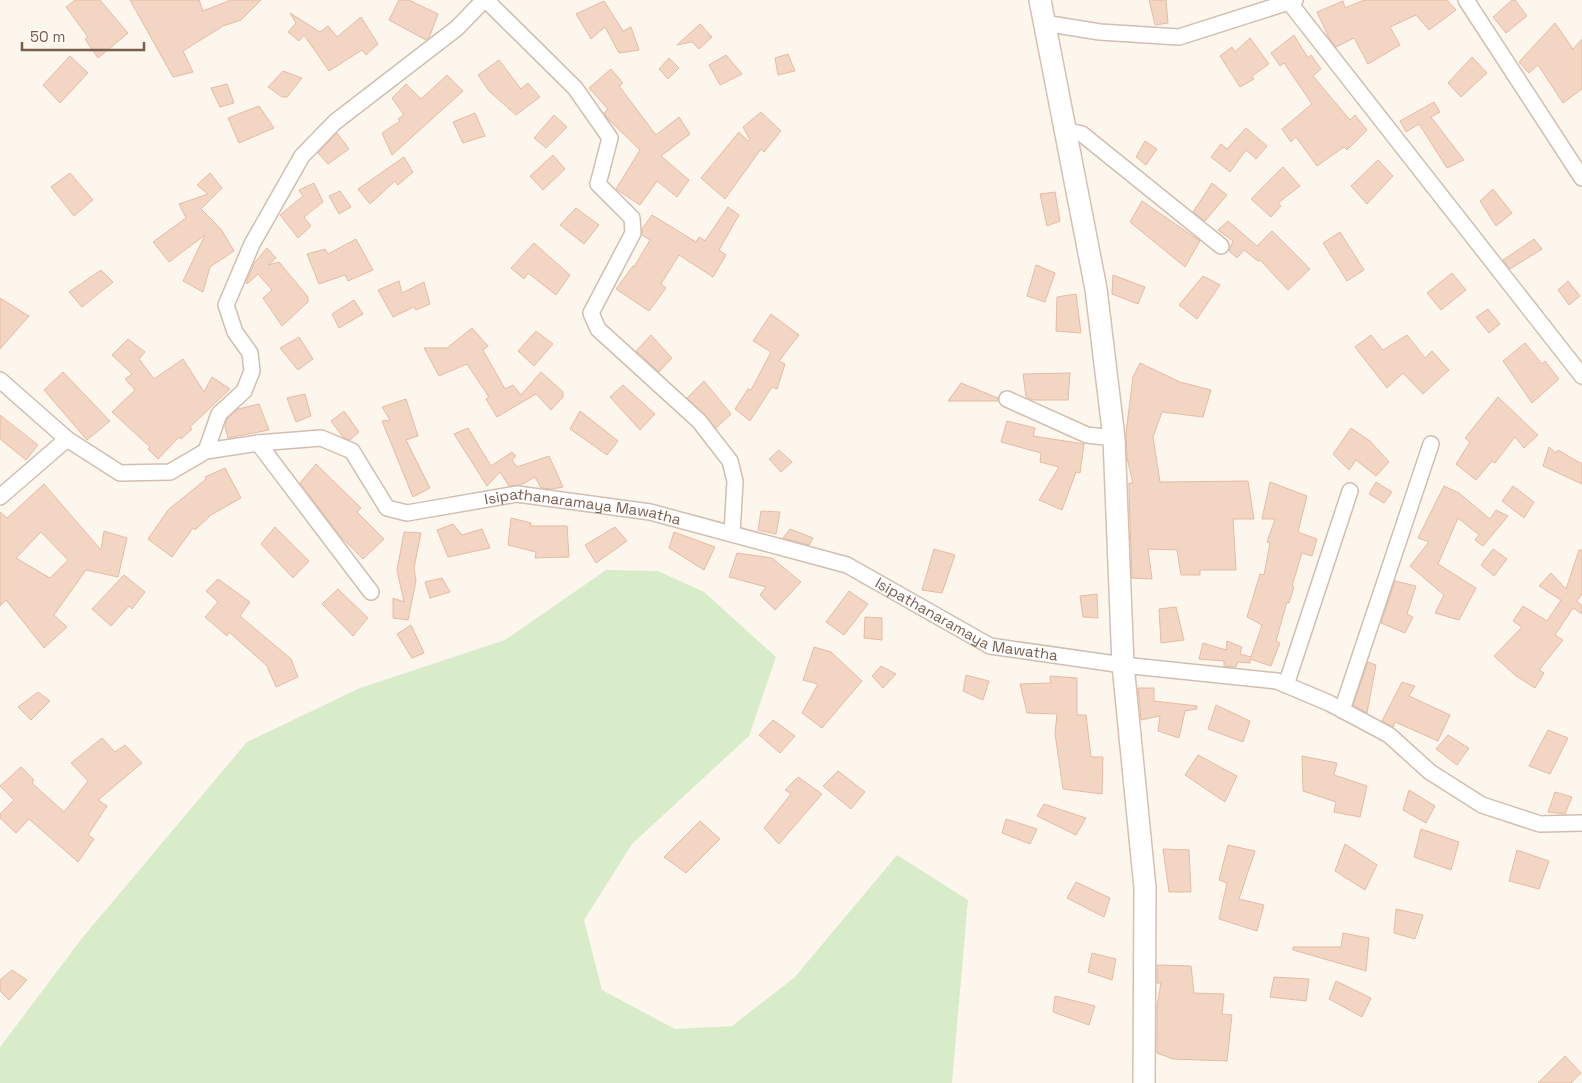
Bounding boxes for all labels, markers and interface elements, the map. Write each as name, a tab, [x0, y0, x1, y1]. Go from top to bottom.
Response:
scale bar	[22, 20, 145, 52]
text: 50 m	[30, 27, 65, 46]
street label: Isipathanaramaya Mawatha	[483, 484, 684, 529]
street label: Isipathanaramaya Mawatha	[872, 573, 1060, 665]

